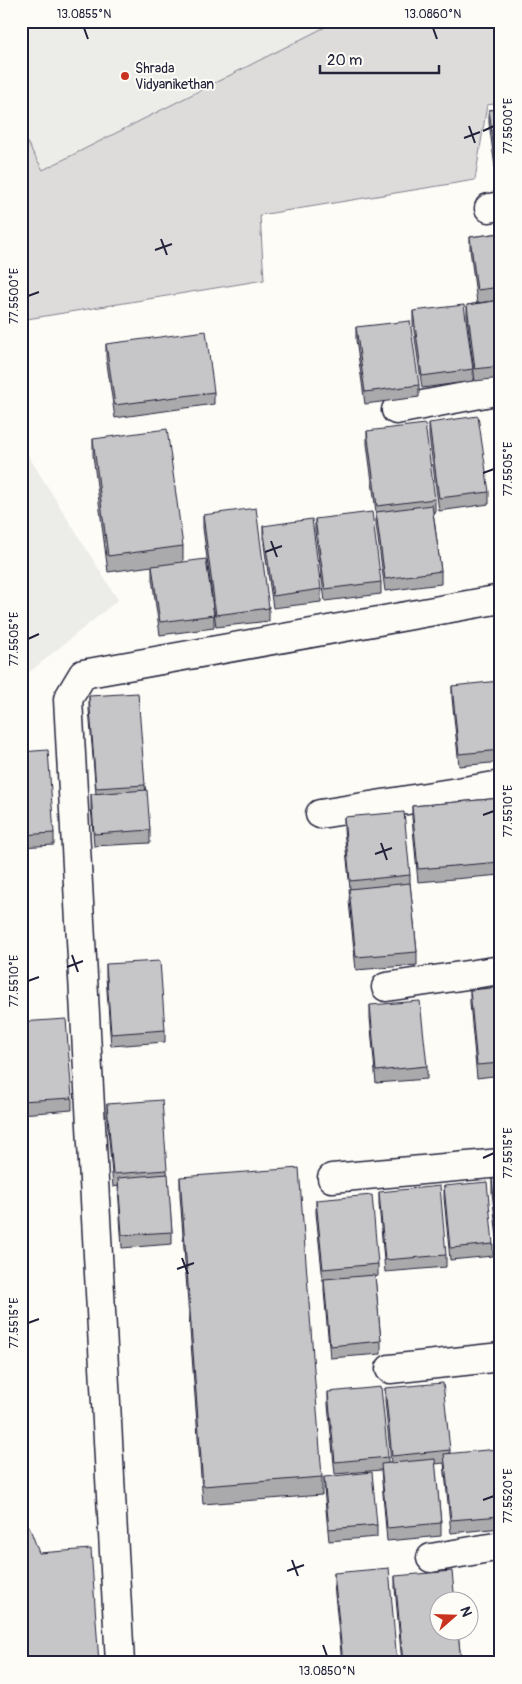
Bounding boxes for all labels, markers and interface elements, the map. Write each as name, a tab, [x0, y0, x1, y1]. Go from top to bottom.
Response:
text: 13.0855°N	[57, 7, 111, 22]
text: 13.0860°N	[405, 7, 461, 22]
scale bar	[320, 42, 438, 74]
text: 20 m	[327, 51, 362, 70]
place label: Shrada Vidyanikethan	[135, 60, 214, 93]
marker: Shrada Vidyanikethan	[119, 70, 131, 82]
text: 77.5500°E	[501, 98, 516, 154]
text: 77.5500°E	[7, 268, 22, 324]
text: 77.5505°E	[501, 442, 516, 496]
text: 77.5505°E	[7, 612, 22, 666]
text: 77.5510°E	[501, 785, 516, 837]
text: 77.5510°E	[7, 955, 22, 1007]
text: 77.5515°E	[501, 1127, 516, 1179]
text: 77.5515°E	[7, 1297, 22, 1349]
text: 77.5520°E	[501, 1469, 516, 1523]
north arrow	[430, 1592, 480, 1642]
text: N	[456, 1604, 475, 1619]
text: 13.0850°N	[299, 1664, 355, 1679]

